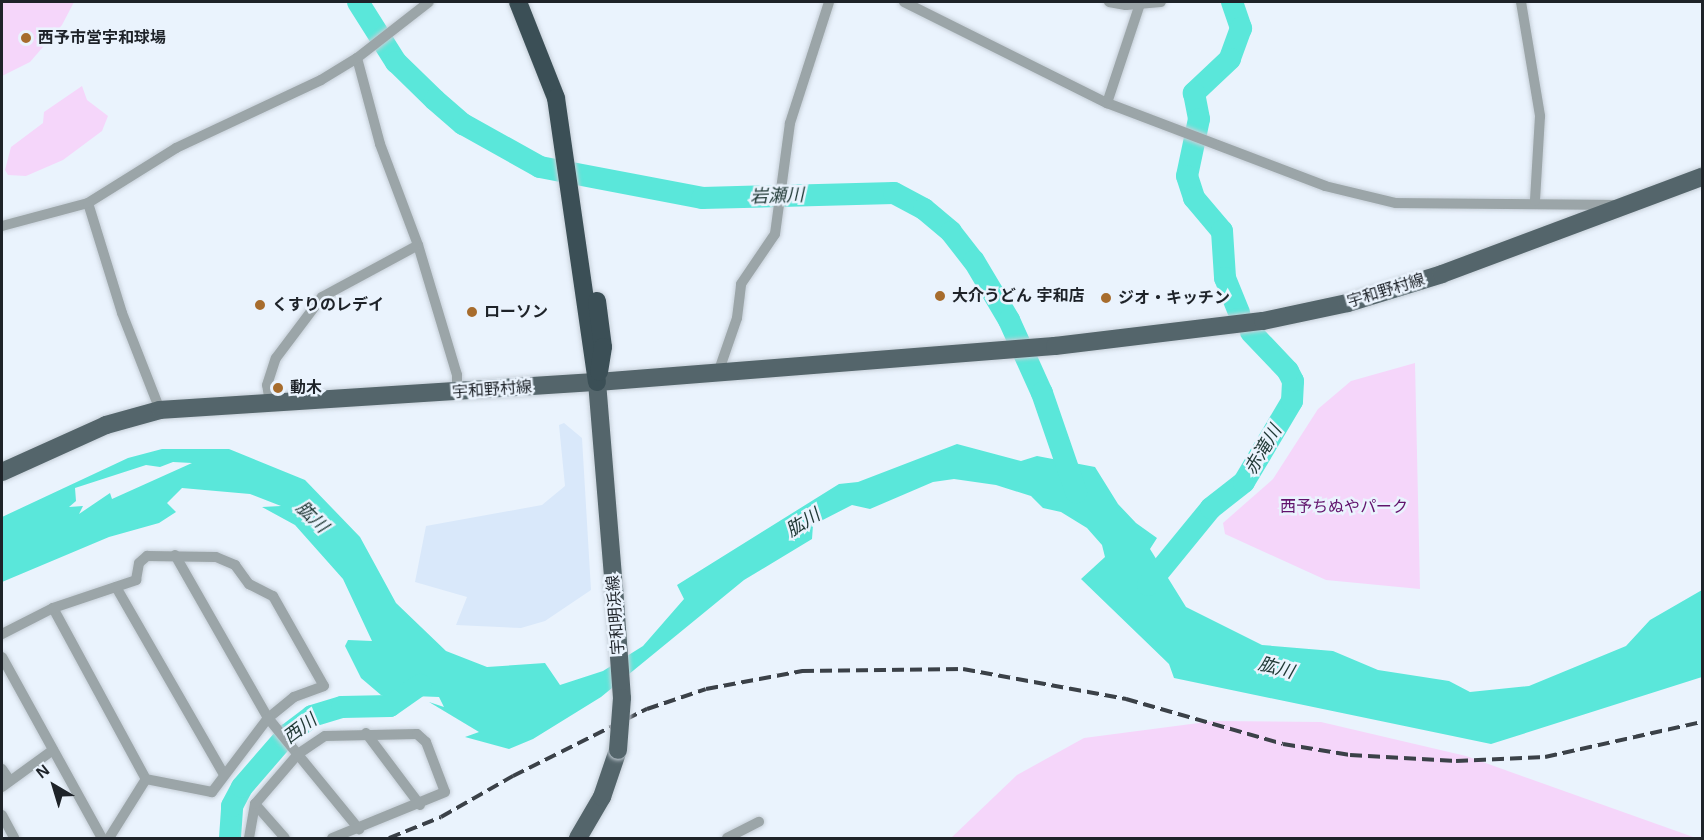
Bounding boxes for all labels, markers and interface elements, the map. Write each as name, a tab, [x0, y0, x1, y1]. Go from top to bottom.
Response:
place label: 西予市営宇和球場	[38, 28, 166, 48]
marker: 西予市営宇和球場	[19, 31, 33, 45]
water label: 岩瀬川	[750, 184, 804, 208]
street label: 宇和野村線	[1345, 270, 1427, 312]
place label: 大介うどん 宇和店	[952, 286, 1084, 306]
place label: ジオ・キッチン	[1118, 288, 1230, 308]
marker: 大介うどん 宇和店	[933, 289, 947, 303]
marker: ジオ・キッチン	[1099, 291, 1113, 305]
place label: くすりのレデイ	[272, 295, 384, 315]
marker: くすりのレデイ	[253, 298, 267, 312]
place label: ローソン	[484, 302, 548, 322]
marker: ローソン	[465, 305, 479, 319]
place label: 動木	[290, 378, 322, 398]
street label: 宇和野村線	[451, 378, 533, 402]
marker: 動木	[271, 381, 285, 395]
water label: 赤滝川	[1240, 421, 1286, 479]
water label: 肱川	[292, 497, 332, 537]
park label: 西予ちぬやパーク	[1280, 497, 1408, 517]
water label: 肱川	[782, 504, 824, 542]
street label: 宇和明浜線	[604, 574, 628, 656]
water label: 肱川	[1256, 653, 1296, 683]
water label: 西川	[279, 710, 321, 748]
north arrow	[24, 756, 84, 816]
text: N	[33, 761, 52, 782]

